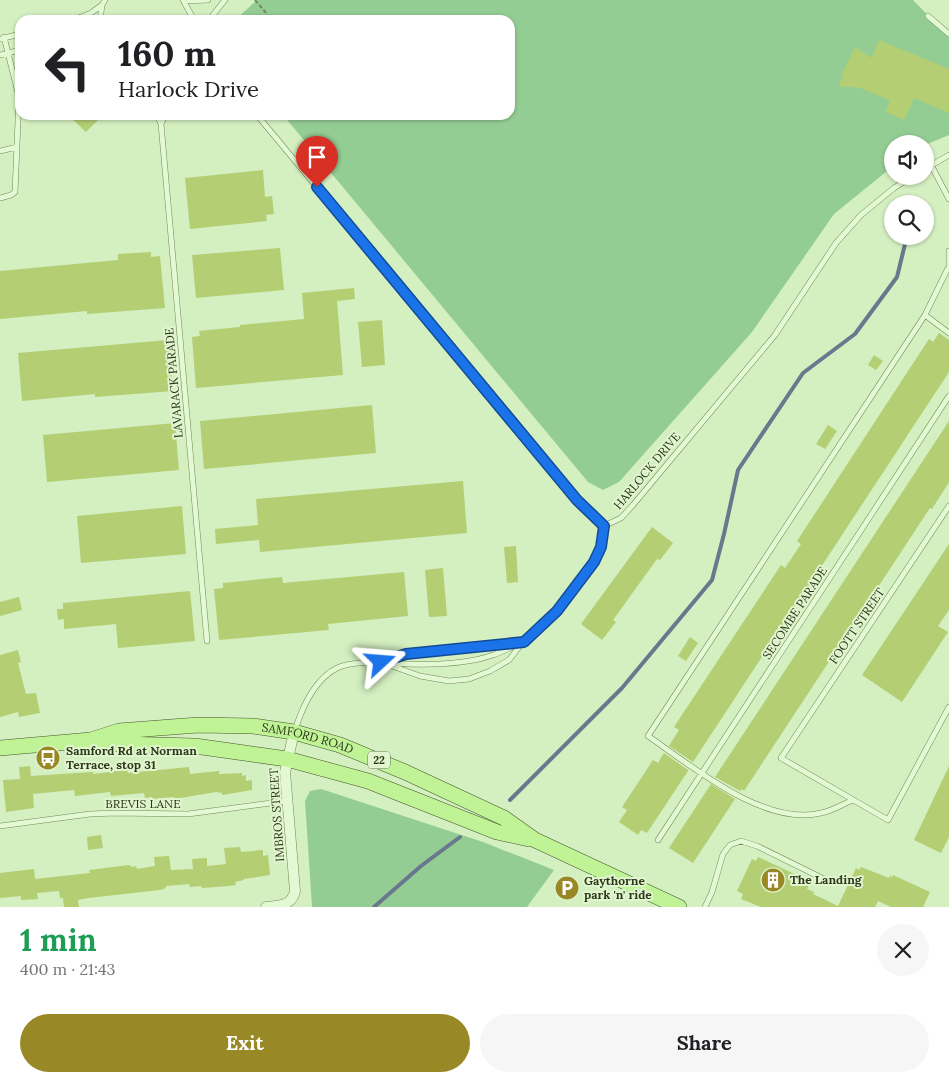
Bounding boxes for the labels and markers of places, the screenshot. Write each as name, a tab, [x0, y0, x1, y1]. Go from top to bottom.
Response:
pin	[296, 136, 338, 187]
place label: Samford Rd at Norman Terrace, stop 31	[66, 743, 197, 772]
bus stop icon: Samford Rd at Norman Terrace, stop 31	[35, 745, 61, 771]
building icon: The Landing	[760, 867, 786, 893]
place label: The Landing	[790, 872, 863, 887]
place label: Gaythorne park 'n' ride	[584, 873, 652, 902]
parking icon: Gaythorne park 'n' ride	[554, 875, 580, 901]

